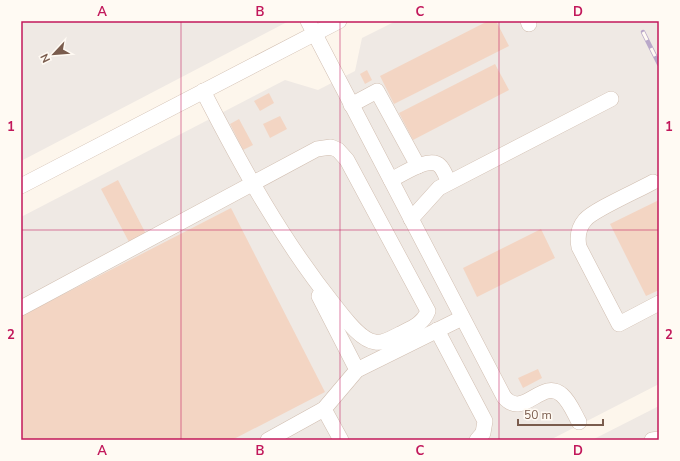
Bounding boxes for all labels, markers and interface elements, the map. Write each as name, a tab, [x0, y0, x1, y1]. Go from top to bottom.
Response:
text: A	[97, 3, 107, 21]
text: B	[256, 3, 265, 21]
text: C	[416, 3, 425, 21]
text: D	[573, 3, 583, 21]
north arrow	[34, 34, 74, 74]
text: N	[37, 51, 54, 65]
text: 1	[7, 118, 15, 136]
text: 1	[665, 118, 673, 136]
text: 2	[7, 326, 15, 344]
text: 2	[665, 326, 673, 344]
scale bar	[518, 401, 603, 427]
text: 50 m	[524, 407, 552, 423]
text: A	[97, 442, 107, 460]
text: B	[256, 442, 265, 460]
text: C	[416, 442, 425, 460]
text: D	[573, 442, 583, 460]

